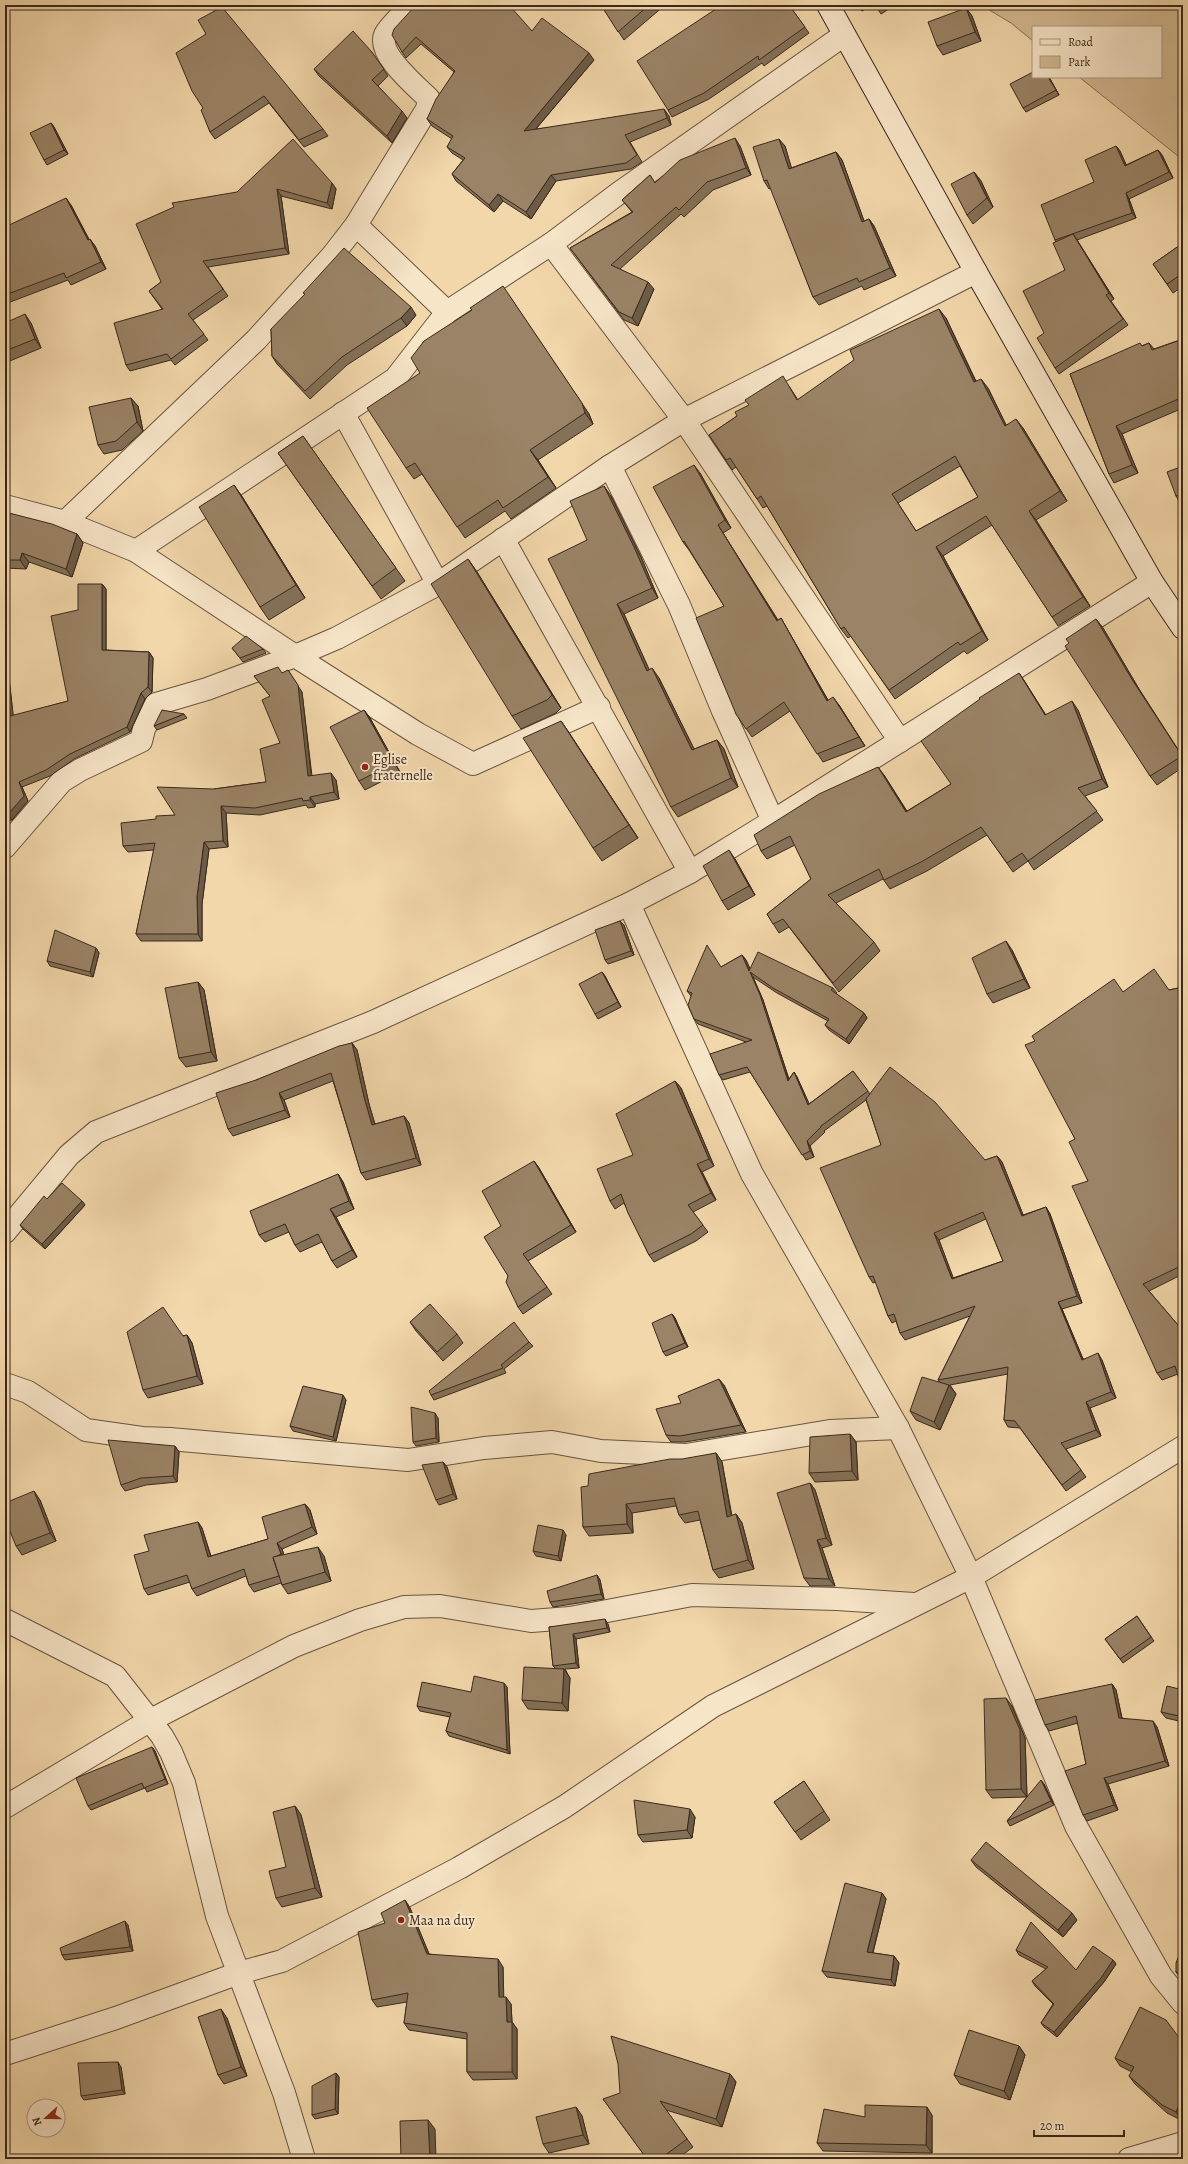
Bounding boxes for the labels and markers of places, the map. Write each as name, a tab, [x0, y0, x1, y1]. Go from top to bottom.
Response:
place label: Eglise fraternelle	[373, 750, 433, 785]
marker: Eglise fraternelle	[360, 762, 370, 772]
place label: Maa na duy	[409, 1911, 476, 1930]
marker: Maa na duy	[396, 1915, 406, 1925]

